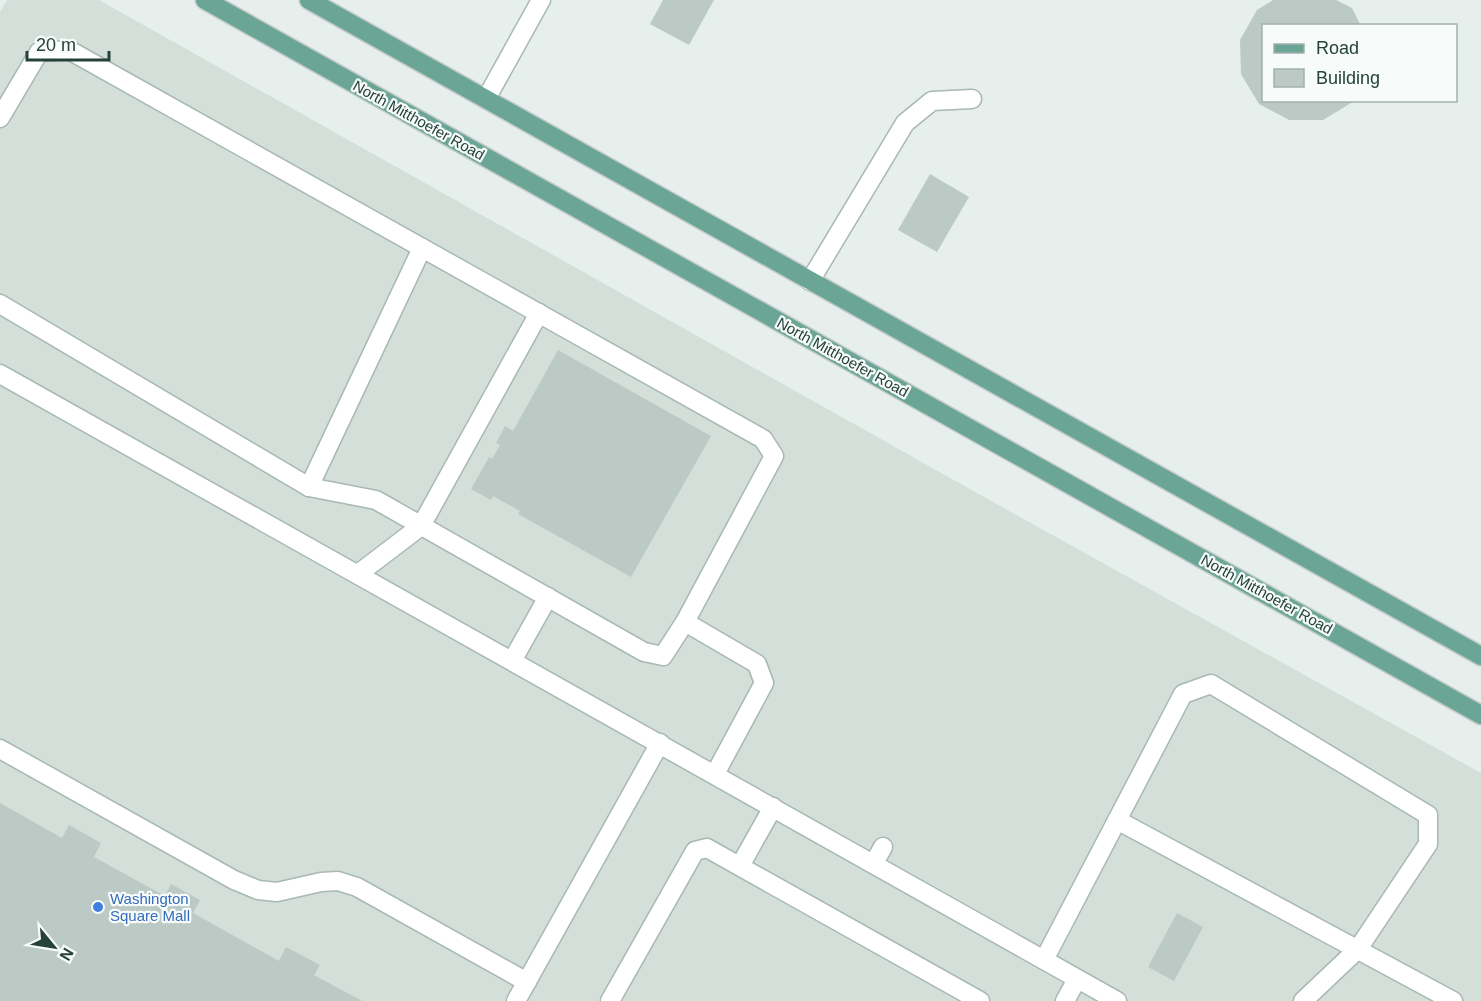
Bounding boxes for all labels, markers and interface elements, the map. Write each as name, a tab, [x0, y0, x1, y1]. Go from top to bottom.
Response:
scale bar	[27, 24, 110, 62]
legend	[1262, 24, 1457, 102]
text: 20 m	[36, 35, 76, 55]
text: Road	[1316, 38, 1359, 58]
text: Building	[1316, 68, 1380, 88]
street label: North Mitthoefer Road	[350, 77, 488, 163]
street label: North Mitthoefer Road	[774, 314, 912, 400]
street label: North Mitthoefer Road	[1198, 551, 1336, 637]
place label: Washington Square Mall	[110, 890, 190, 924]
marker: Washington Square Mall	[91, 900, 105, 914]
north arrow	[24, 917, 84, 977]
text: N	[56, 945, 77, 964]

